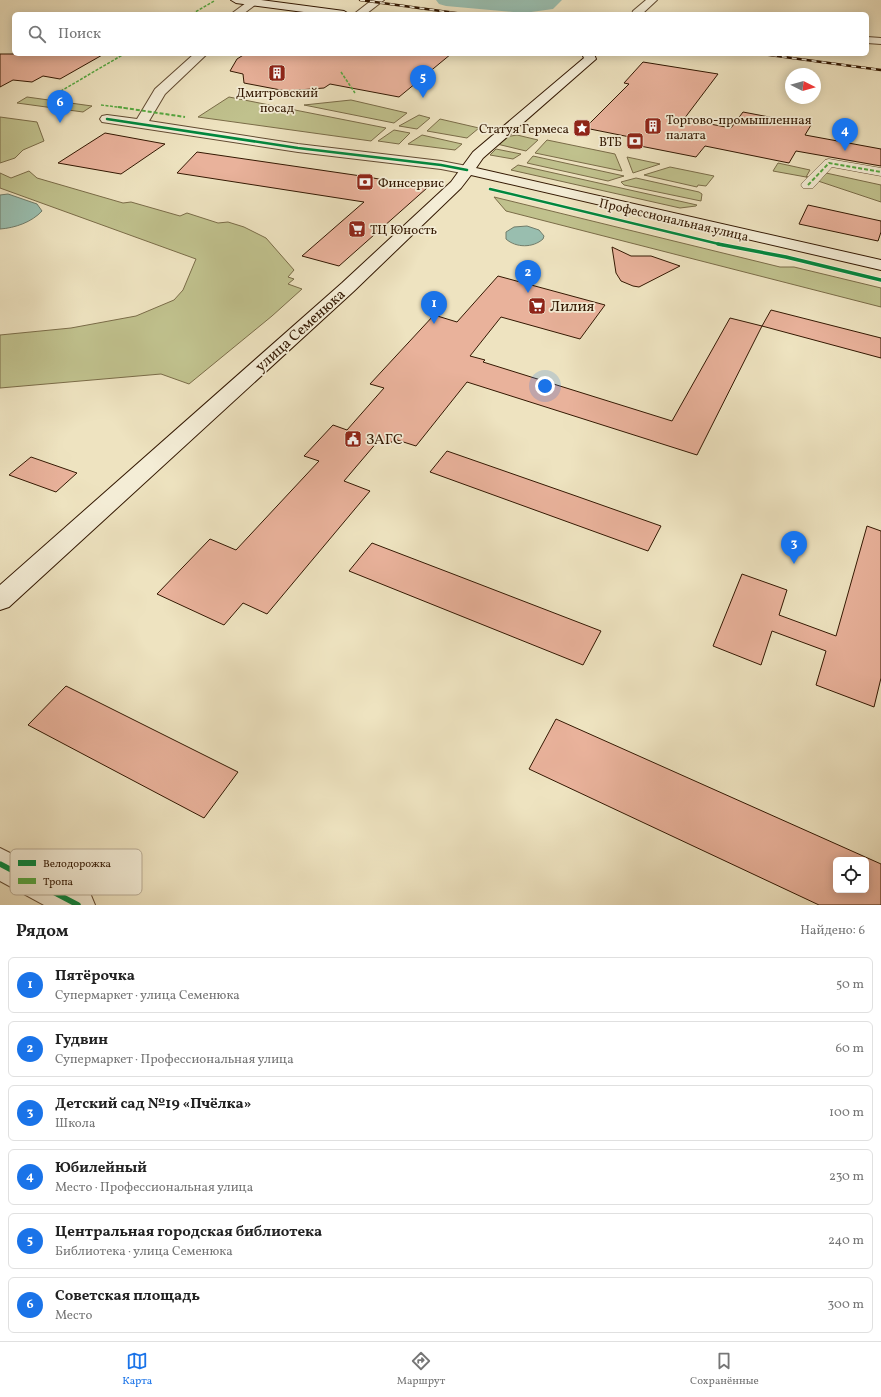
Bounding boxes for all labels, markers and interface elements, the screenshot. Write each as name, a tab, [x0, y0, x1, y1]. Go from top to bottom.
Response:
search box	[12, 12, 869, 56]
icon: search	[26, 23, 48, 45]
text: Поиск	[58, 24, 101, 45]
building icon: Дмитровский посад	[267, 63, 287, 83]
pin: 5	[410, 65, 436, 98]
north arrow	[785, 68, 821, 104]
place label: Дмитровский посад	[236, 85, 318, 118]
pin: 6	[47, 90, 73, 123]
place label: Торгово-промышленная палата	[666, 112, 812, 145]
building icon: Торгово-промышленная палата	[643, 116, 663, 136]
place icon: Статуя Гермеса	[572, 118, 592, 138]
pin: 4	[832, 118, 858, 151]
place label: Статуя Гермеса	[479, 121, 569, 139]
bank icon: ВТБ	[625, 131, 645, 151]
place label: ВТБ	[599, 134, 622, 152]
bank icon: Финсервис	[355, 172, 375, 192]
place label: Финсервис	[378, 175, 444, 193]
street label: Профессиональная улица	[597, 195, 750, 247]
supermarket icon: ТЦ Юность	[347, 219, 367, 239]
place label: ТЦ Юность	[370, 222, 438, 240]
pin: 2	[515, 260, 541, 293]
street label: улица Семенюка	[251, 285, 351, 377]
pin: 1	[421, 291, 447, 324]
supermarket icon: Лилия	[527, 296, 547, 316]
place label: Лилия	[550, 297, 595, 318]
your location	[535, 376, 555, 396]
public building icon: ЗАГС	[343, 429, 363, 449]
place label: ЗАГС	[366, 430, 403, 451]
pin: 3	[781, 531, 807, 564]
legend	[10, 849, 142, 895]
text: Велодорожка	[43, 857, 112, 872]
map controls	[833, 857, 869, 893]
button: locate	[833, 857, 869, 893]
text: Тропа	[43, 875, 74, 890]
text: Рядом	[16, 920, 69, 943]
text: Найдено: 6	[800, 922, 865, 940]
text: Пятёрочка	[55, 966, 135, 987]
text: 1	[27, 976, 33, 994]
text: 50 m	[836, 976, 864, 994]
text: Супермаркет · улица Семенюка	[55, 987, 240, 1005]
text: Гудвин	[55, 1030, 108, 1051]
text: 2	[27, 1040, 33, 1058]
text: 60 m	[836, 1040, 864, 1058]
text: Супермаркет · Профессиональная улица	[55, 1051, 294, 1069]
text: Детский сад №19 «Пчёлка»	[55, 1094, 251, 1115]
text: 3	[27, 1104, 33, 1122]
text: 100 m	[829, 1104, 864, 1122]
text: Школа	[55, 1115, 95, 1133]
text: Юбилейный	[55, 1158, 147, 1179]
text: 4	[26, 1168, 34, 1186]
text: 230 m	[829, 1168, 864, 1186]
text: Место · Профессиональная улица	[55, 1179, 253, 1197]
text: Центральная городская библиотека	[55, 1222, 322, 1243]
text: 5	[27, 1232, 33, 1250]
text: 240 m	[828, 1232, 864, 1250]
text: Библиотека · улица Семенюка	[55, 1243, 233, 1261]
text: Советская площадь	[55, 1286, 200, 1307]
text: 6	[26, 1296, 34, 1314]
text: 300 m	[828, 1296, 864, 1314]
text: Место	[55, 1307, 92, 1325]
tab: Карта	[122, 1350, 152, 1389]
tab: Маршрут	[397, 1350, 445, 1389]
tab: Сохранённые	[690, 1350, 759, 1389]

